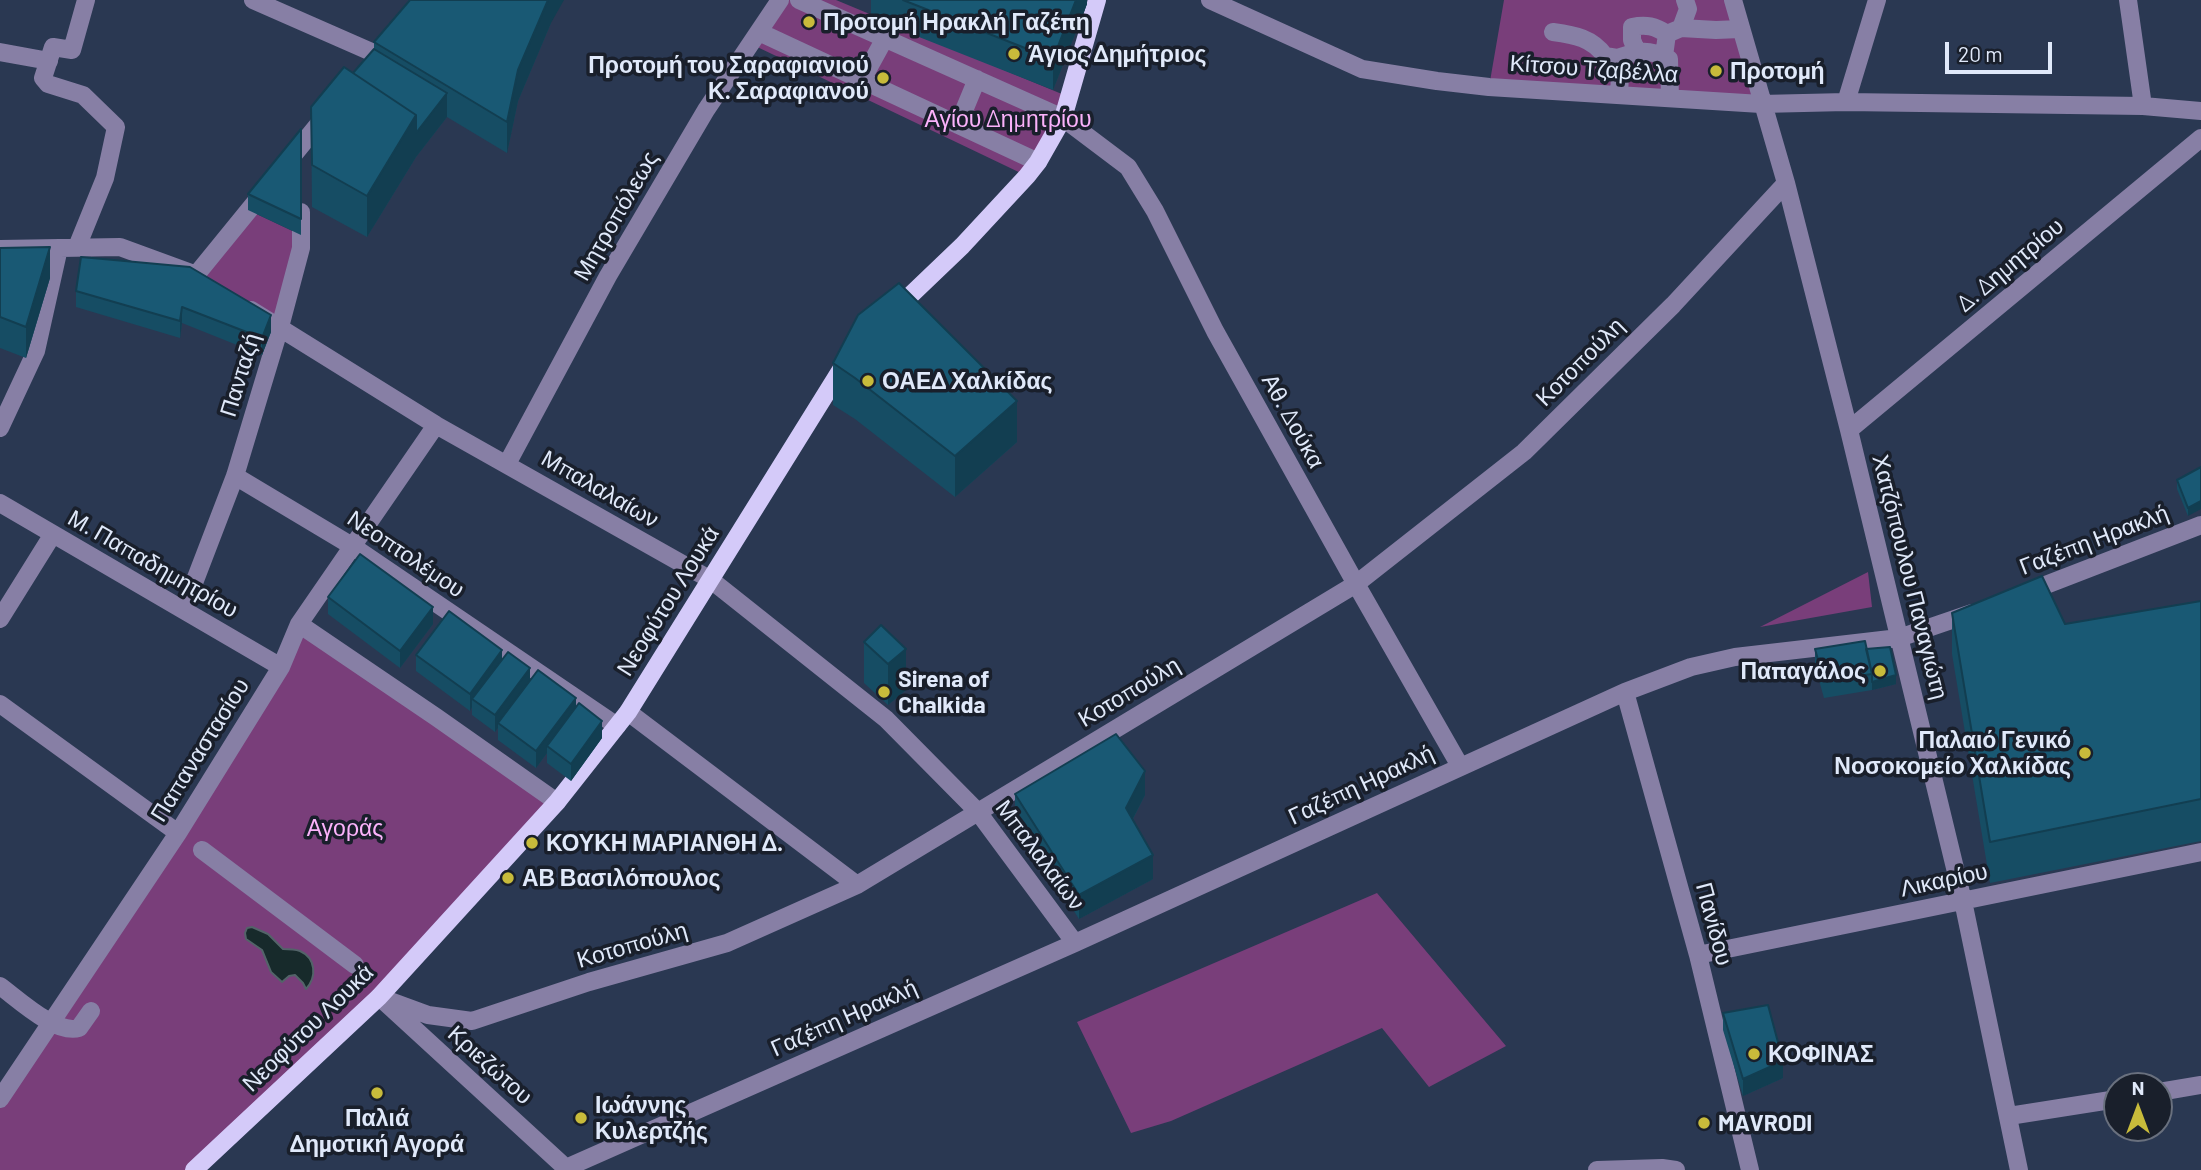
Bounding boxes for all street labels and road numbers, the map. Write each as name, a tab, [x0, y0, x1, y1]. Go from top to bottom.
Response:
street label: Κίτσου Τζαβέλλα	[1509, 49, 1679, 89]
street label: Μητροπόλεως	[568, 146, 664, 286]
street label: Δ. Δημητρίου	[1951, 212, 2069, 318]
street label: Κοτοπούλη	[1530, 312, 1630, 412]
street label: Πανταζή	[214, 330, 266, 420]
street label: Αθ. Δούκα	[1256, 369, 1330, 473]
street label: Μπαλαλαίων	[536, 444, 664, 534]
street label: Χατζόπουλου Παναγιώτη	[1866, 452, 1954, 702]
street label: Γαζέπη Ηρακλή	[2016, 499, 2172, 581]
street label: Μ. Παπαδημητρίου	[63, 504, 243, 624]
street label: Νεοπτολέμου	[342, 505, 470, 603]
street label: Νεοφύτου Λουκά	[611, 521, 725, 681]
street label: Κοτοπούλη	[1073, 651, 1185, 733]
street label: Παπαναστασίου	[145, 673, 255, 827]
street label: Γαζέπη Ηρακλή	[1284, 739, 1438, 831]
street label: Μπαλαλαίων	[990, 794, 1090, 916]
street label: Λικαρίου	[1898, 857, 1990, 903]
street label: Πανίδου	[1690, 880, 1738, 968]
street label: Κοτοπούλη	[574, 916, 690, 974]
street label: Νεοφύτου Λουκά	[237, 959, 379, 1097]
street label: Γαζέπη Ηρακλή	[766, 973, 922, 1063]
street label: Κριεζώτου	[442, 1020, 538, 1110]

